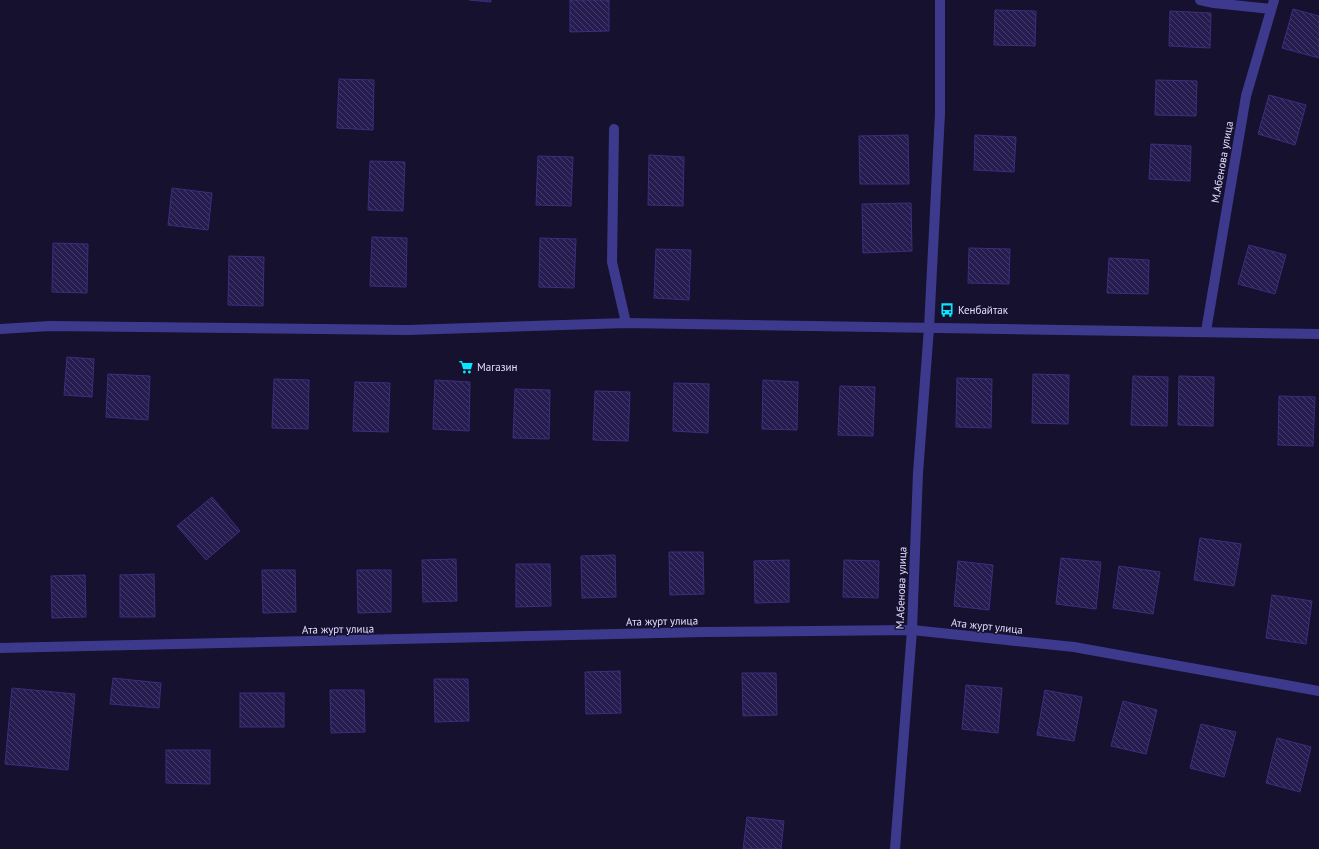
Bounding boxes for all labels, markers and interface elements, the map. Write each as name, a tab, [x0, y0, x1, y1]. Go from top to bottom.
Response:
street label: М.Абенова улица	[1208, 120, 1236, 204]
bus stop icon: Кенбайтак	[939, 302, 955, 318]
place label: Кенбайтак	[958, 303, 1009, 317]
supermarket icon: Магазин	[458, 359, 474, 375]
place label: Магазин	[477, 360, 518, 374]
street label: М.Абенова улица	[893, 546, 909, 630]
street label: Ата журт улица	[626, 613, 698, 629]
street label: Ата журт улица	[950, 615, 1024, 637]
street label: Ата журт улица	[302, 621, 374, 637]

